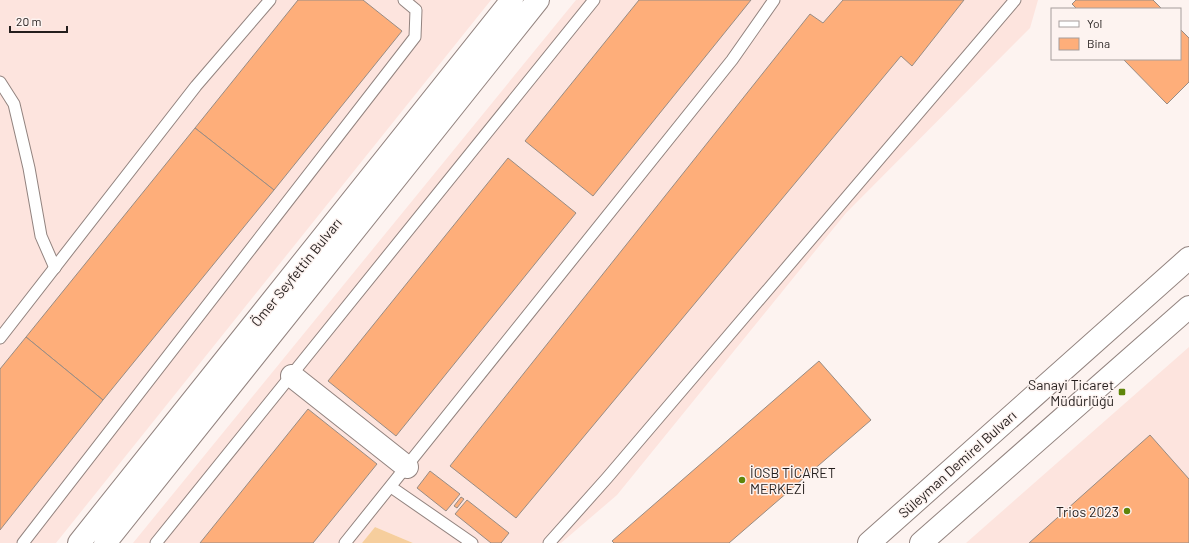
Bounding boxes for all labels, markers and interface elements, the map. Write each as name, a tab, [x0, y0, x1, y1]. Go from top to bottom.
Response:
scale bar	[10, 8, 67, 34]
legend	[1051, 8, 1181, 60]
text: 20 m	[16, 14, 42, 28]
text: Yol	[1087, 16, 1102, 30]
text: Bina	[1087, 36, 1110, 50]
street label: Ömer Seyfettin Bulvarı	[247, 214, 345, 330]
place label: Sanayi Ticaret Müdürlüğü	[1028, 376, 1114, 409]
marker: Sanayi Ticaret Müdürlüğü	[1117, 387, 1127, 397]
street label: Süleyman Demirel Bulvarı	[895, 407, 1019, 521]
place label: İOSB TİCARET MERKEZİ	[750, 464, 836, 497]
marker: İOSB TİCARET MERKEZİ	[737, 475, 747, 485]
place label: Trios 2023	[1056, 503, 1119, 520]
marker: Trios 2023	[1122, 506, 1132, 516]

